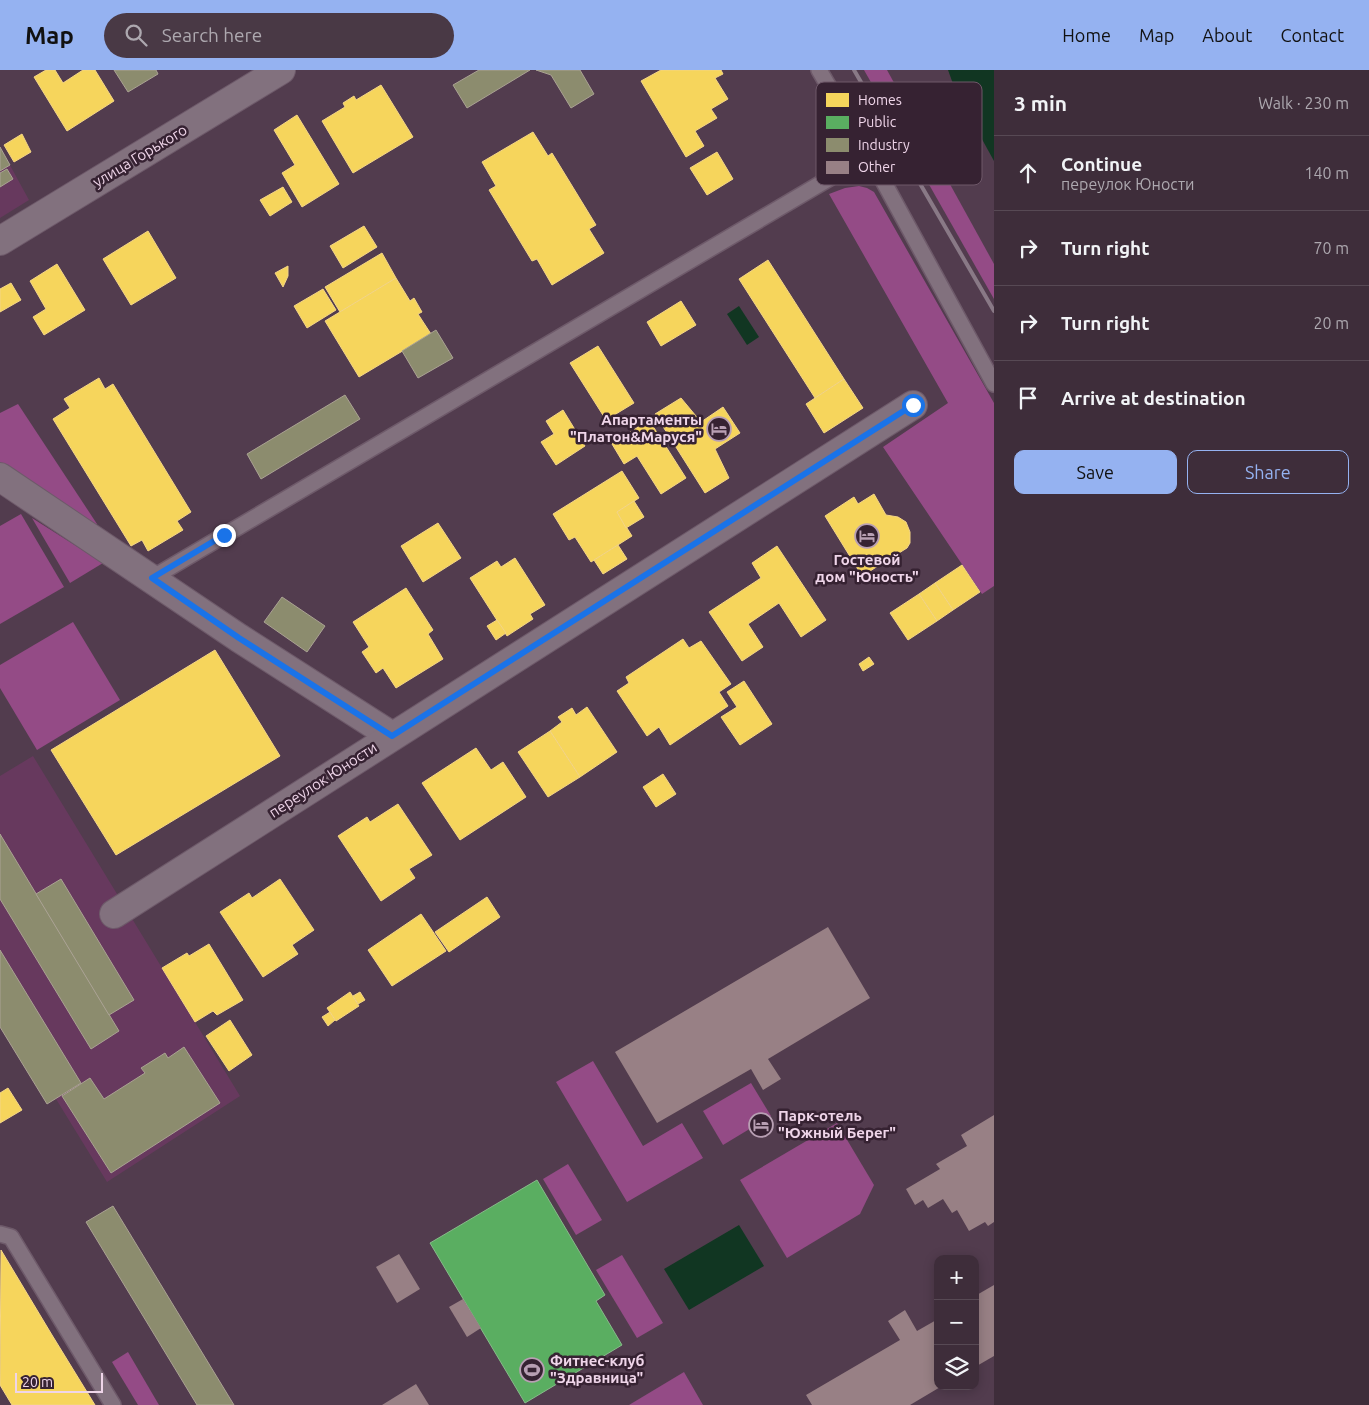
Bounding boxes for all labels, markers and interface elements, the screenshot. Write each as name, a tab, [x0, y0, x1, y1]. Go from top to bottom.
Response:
search box	[104, 13, 454, 58]
icon: search	[122, 21, 150, 49]
text: Map	[25, 22, 74, 49]
text: Search here	[162, 24, 262, 46]
text: Home	[1062, 25, 1111, 45]
text: Map	[1139, 25, 1174, 45]
text: About	[1202, 25, 1252, 45]
text: Contact	[1280, 25, 1344, 45]
legend	[816, 82, 982, 185]
text: 3 min	[1014, 91, 1067, 115]
text: Homes	[858, 92, 902, 108]
text: Walk · 230 m	[1258, 94, 1349, 112]
text: Public	[858, 114, 897, 130]
street label: улица Горького	[90, 121, 190, 190]
text: Industry	[858, 137, 910, 153]
text: Continue	[1061, 153, 1142, 175]
text: Other	[858, 159, 896, 175]
icon: ahead	[1014, 159, 1042, 187]
text: 140 m	[1304, 164, 1349, 182]
text: переулок Юности	[1061, 175, 1195, 193]
icon: right	[1014, 234, 1042, 262]
text: Turn right	[1061, 237, 1149, 259]
text: 70 m	[1313, 239, 1349, 257]
icon: right	[1014, 309, 1042, 337]
text: Turn right	[1061, 312, 1149, 334]
text: 20 m	[1313, 314, 1349, 332]
icon: arrive	[1014, 384, 1042, 412]
text: Arrive at destination	[1061, 387, 1246, 409]
route start	[902, 394, 925, 417]
place label: Апартаменты "Платон&Маруся"	[570, 411, 702, 445]
hotel icon: Апартаменты "Платон&Маруся"	[706, 416, 732, 442]
button: Save	[1014, 450, 1177, 494]
button: Share	[1187, 450, 1349, 494]
hotel icon: Гостевой дом "Юность"	[854, 523, 880, 549]
route end	[213, 524, 236, 547]
place label: Гостевой дом "Юность"	[815, 551, 919, 585]
street label: переулок Юности	[266, 738, 380, 821]
place label: Парк-отель "Южный Берег"	[778, 1107, 896, 1141]
hotel icon: Парк-отель "Южный Берег"	[748, 1112, 774, 1138]
map controls	[934, 1255, 979, 1390]
button: +	[934, 1255, 979, 1300]
button: −	[934, 1300, 979, 1345]
button: layers	[934, 1345, 979, 1390]
place label: Фитнес-клуб "Здравница"	[550, 1352, 645, 1386]
sports icon: Фитнес-клуб "Здравница"	[519, 1357, 545, 1383]
scale bar	[15, 1370, 102, 1393]
text: 20 m	[22, 1374, 53, 1390]

